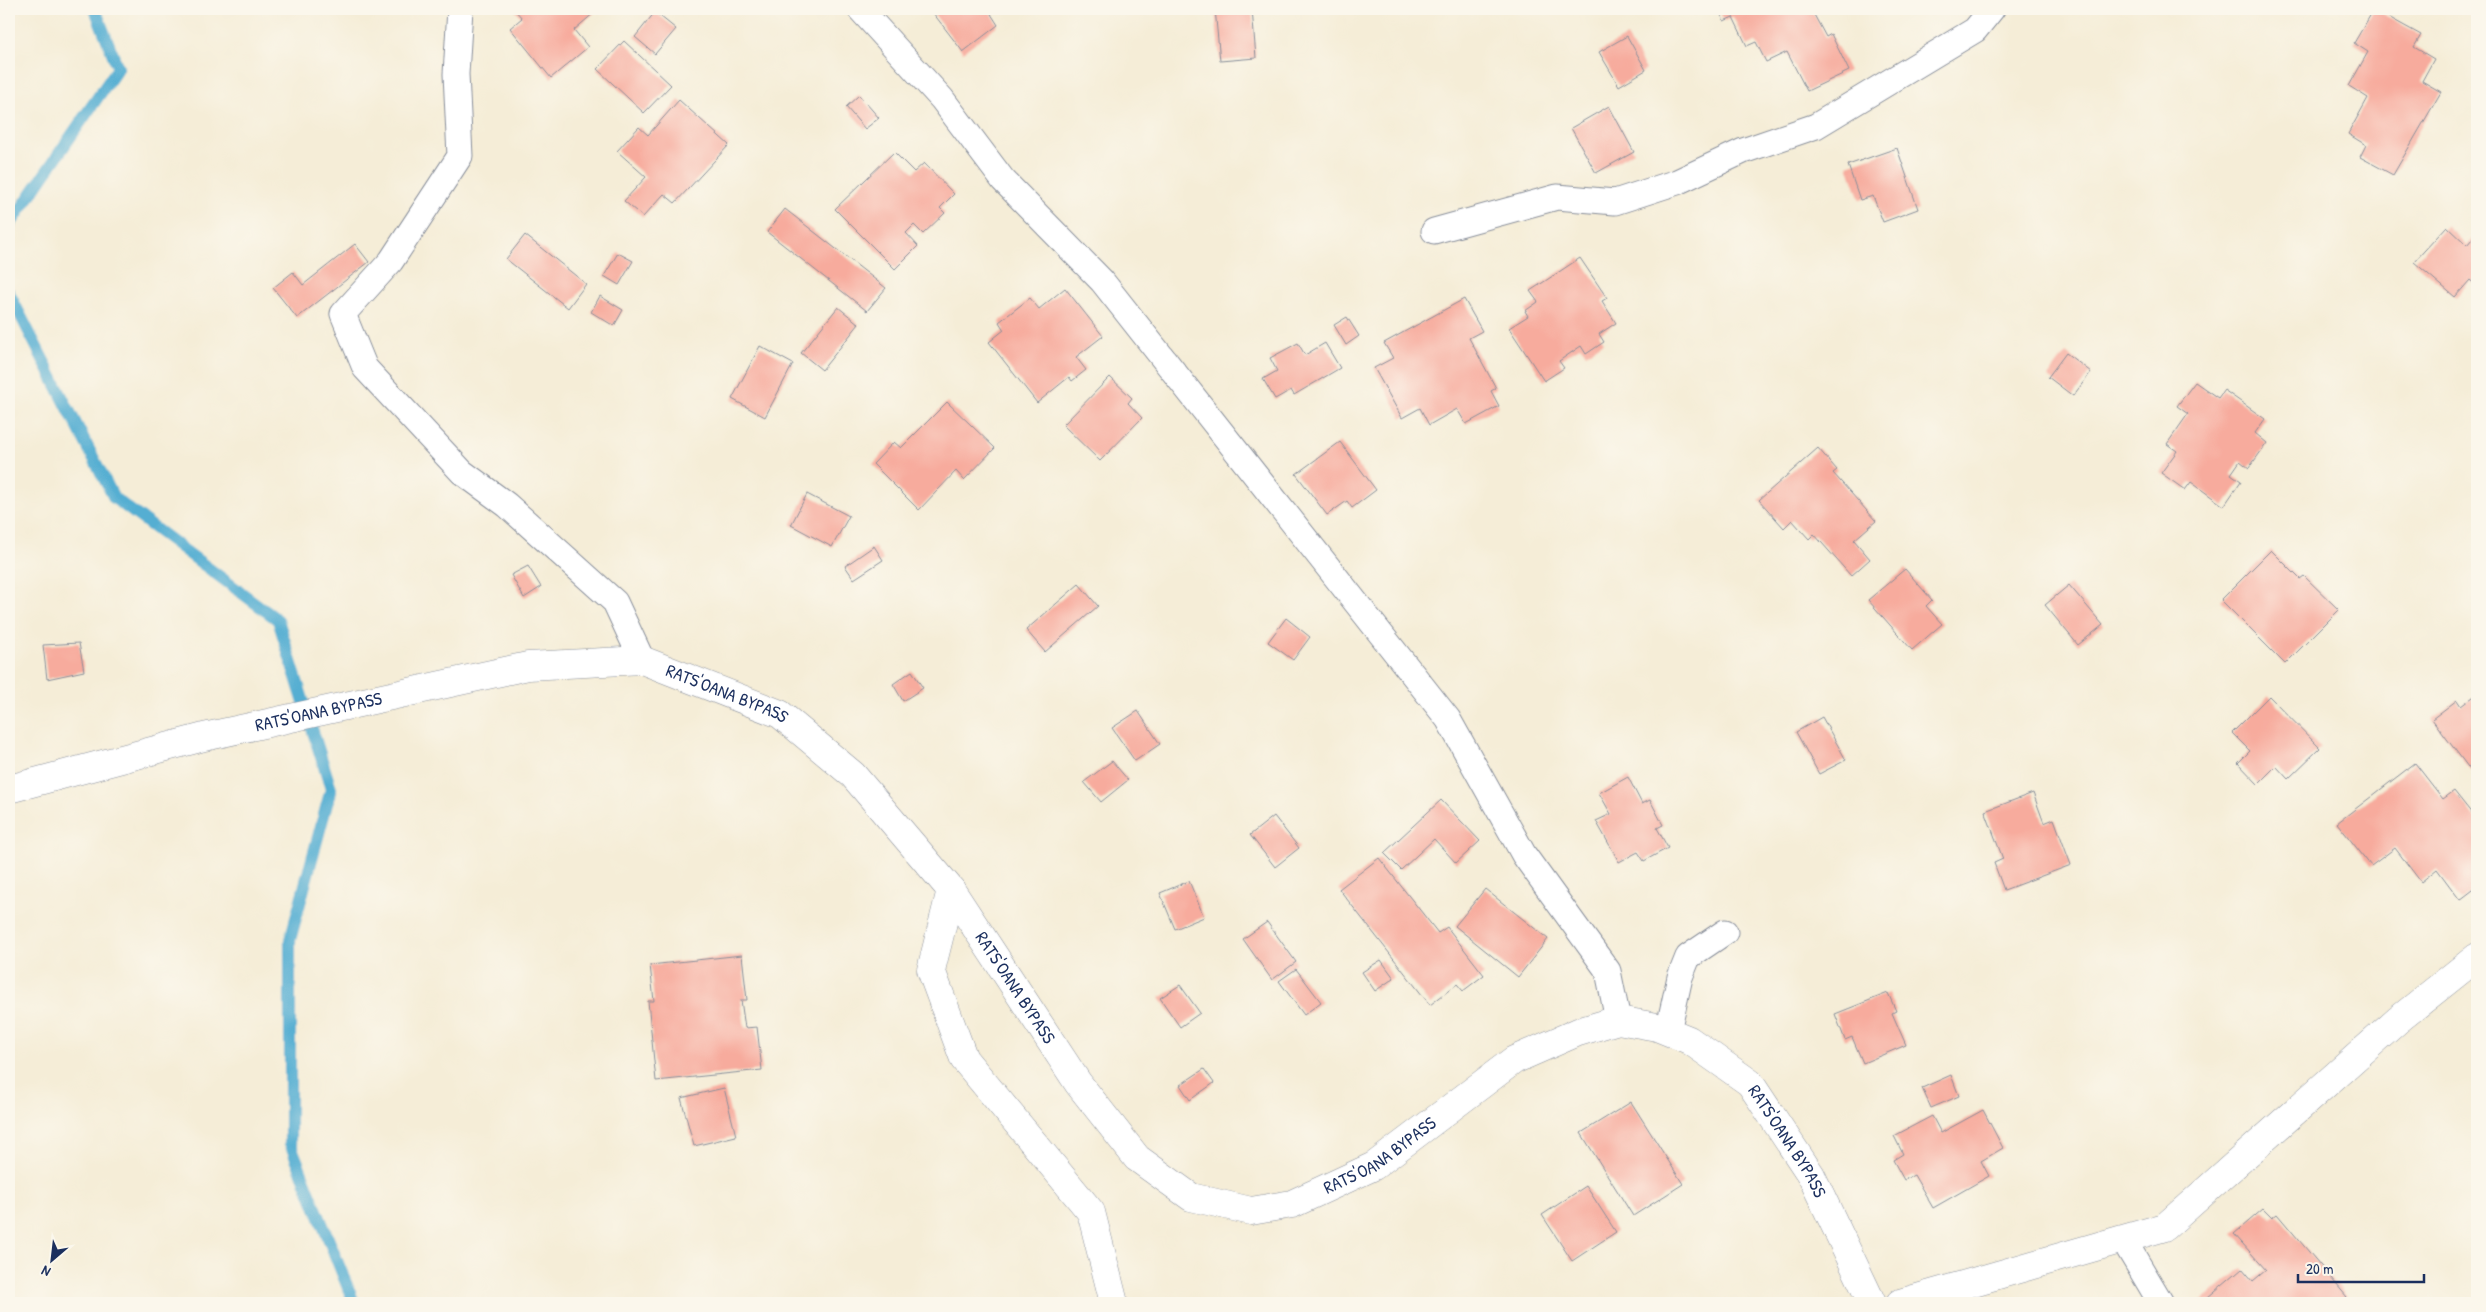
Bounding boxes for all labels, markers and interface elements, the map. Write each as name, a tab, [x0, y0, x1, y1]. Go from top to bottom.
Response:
street label: RATS'OANA BYPASS	[663, 658, 794, 728]
street label: RATS'OANA BYPASS	[253, 685, 384, 737]
street label: RATS'OANA BYPASS	[970, 927, 1062, 1048]
street label: RATS'OANA BYPASS	[1743, 1080, 1833, 1201]
street label: RATS'OANA BYPASS	[1319, 1110, 1441, 1200]
north arrow	[28, 1234, 78, 1284]
scale bar	[2298, 1252, 2425, 1284]
text: 20 m	[2306, 1258, 2333, 1279]
text: N	[37, 1262, 53, 1282]

